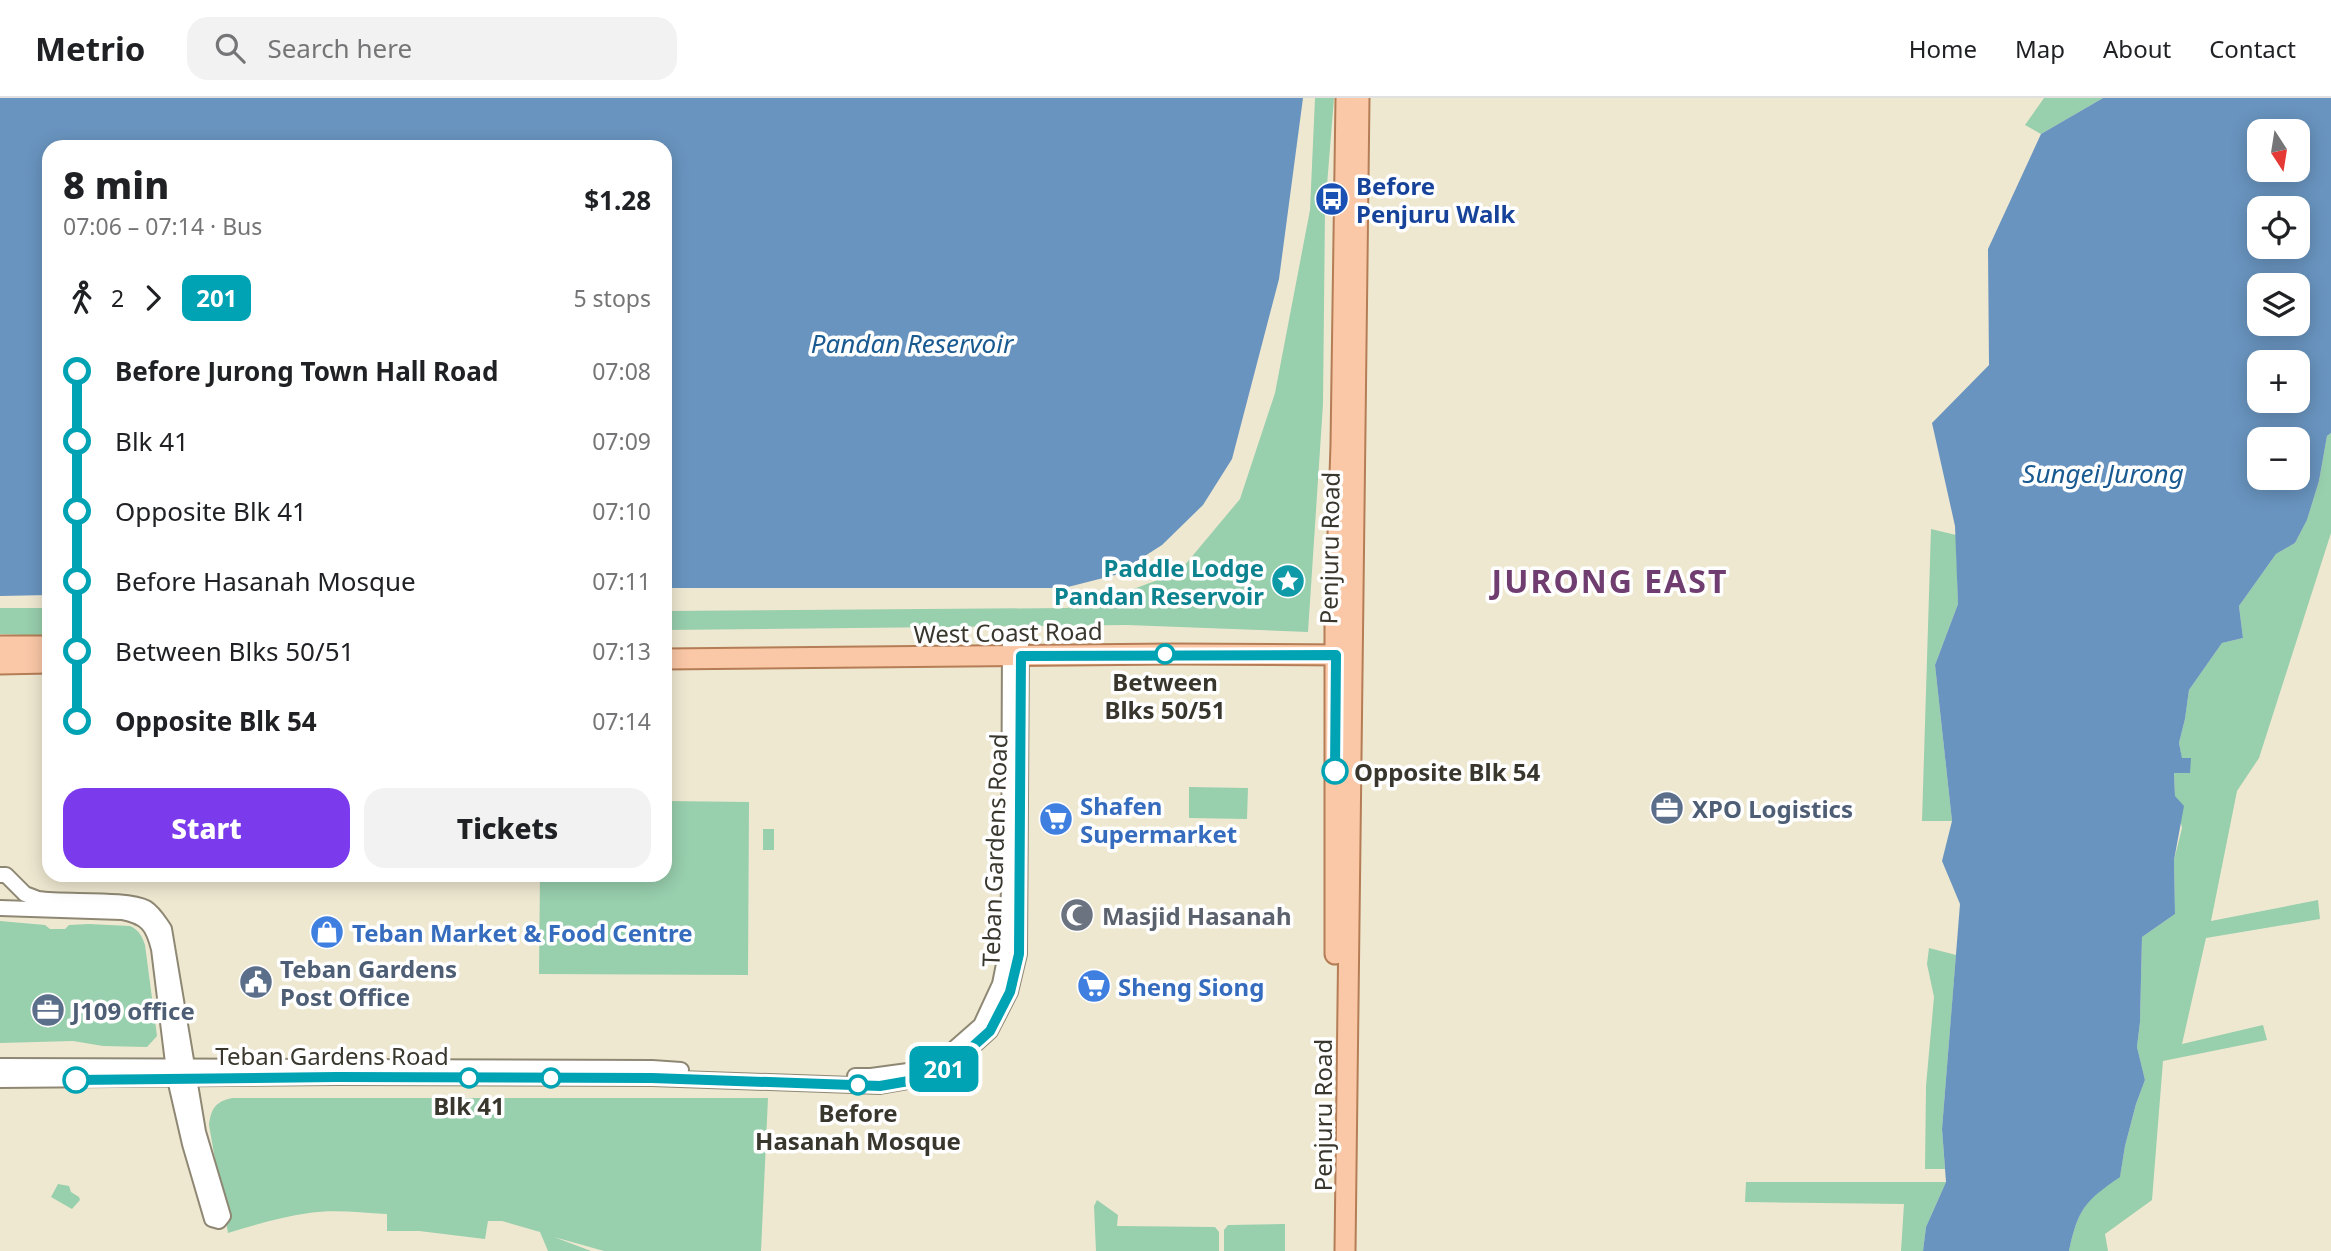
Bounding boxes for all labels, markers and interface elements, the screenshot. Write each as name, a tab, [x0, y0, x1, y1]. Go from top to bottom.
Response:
search box	[187, 17, 677, 80]
text: Metrio	[35, 26, 145, 71]
icon: search	[211, 29, 249, 67]
text: Search here	[267, 30, 412, 66]
text: Home	[1909, 32, 1977, 65]
text: Map	[2015, 32, 2065, 65]
text: About	[2103, 32, 2171, 65]
text: Contact	[2209, 32, 2296, 65]
north arrow	[2247, 119, 2310, 182]
map controls	[2247, 119, 2310, 490]
text: 8 min	[63, 158, 169, 210]
place label: Before Penjuru Walk	[1356, 169, 1515, 230]
bus stop icon: Before Penjuru Walk	[1313, 180, 1351, 218]
text: $1.28	[584, 182, 651, 218]
button: locate	[2247, 196, 2310, 259]
text: 07:06 – 07:14 · Bus	[63, 210, 262, 242]
button: layers	[2247, 273, 2310, 336]
icon: walk	[63, 279, 101, 317]
icon: forward	[134, 279, 172, 317]
text: 201	[196, 281, 237, 314]
text: 2	[111, 282, 124, 314]
text: 5 stops	[573, 282, 651, 314]
water label: Pandan Reservoir	[811, 325, 1015, 361]
button: +	[2247, 350, 2310, 413]
text: Before Jurong Town Hall Road	[115, 353, 498, 389]
text: 07:08	[592, 355, 651, 387]
text: Blk 41	[115, 423, 189, 459]
text: 07:09	[592, 425, 651, 457]
button: −	[2247, 427, 2310, 490]
water label: Sungei Jurong	[2022, 455, 2184, 491]
street label: Penjuru Road	[1311, 471, 1347, 625]
text: Opposite Blk 41	[115, 493, 307, 529]
text: 07:10	[592, 495, 651, 527]
place label: Paddle Lodge Pandan Reservoir	[1054, 551, 1264, 612]
district label: JURONG EAST	[1489, 559, 1728, 602]
place icon: Paddle Lodge Pandan Reservoir	[1269, 562, 1307, 600]
text: Before Hasanah Mosque	[115, 563, 416, 599]
text: 07:11	[592, 565, 651, 597]
street label: West Coast Road	[913, 614, 1103, 650]
text: Between Blks 50/51	[115, 633, 354, 669]
text: 07:13	[592, 635, 651, 667]
marker: Between Blks 50/51	[1155, 644, 1175, 664]
place label: Between Blks 50/51	[1104, 665, 1226, 726]
text: Opposite Blk 54	[115, 703, 317, 739]
text: 07:14	[592, 705, 651, 737]
street label: Teban Gardens Road	[973, 733, 1015, 967]
place label: Opposite Blk 54	[1354, 755, 1540, 788]
marker: Opposite Blk 54	[1322, 758, 1348, 784]
button: Start	[63, 788, 350, 868]
button: Tickets	[364, 788, 651, 868]
place label: Shafen Supermarket	[1080, 789, 1237, 850]
office icon: XPO Logistics	[1648, 789, 1686, 827]
place label: XPO Logistics	[1692, 792, 1853, 825]
supermarket icon: Shafen Supermarket	[1037, 800, 1075, 838]
mosque icon: Masjid Hasanah	[1058, 896, 1096, 934]
place label: Masjid Hasanah	[1102, 899, 1292, 932]
shop icon: Teban Market & Food Centre	[308, 913, 346, 951]
place label: Teban Market & Food Centre	[352, 916, 693, 949]
place label: Teban Gardens Post Office	[280, 952, 457, 1013]
public building icon: Teban Gardens Post Office	[237, 963, 275, 1001]
supermarket icon: Sheng Siong	[1075, 967, 1113, 1005]
place label: Sheng Siong	[1118, 970, 1264, 1003]
office icon: J109 office	[29, 991, 67, 1029]
place label: J109 office	[70, 994, 195, 1027]
street label: Teban Gardens Road	[215, 1039, 449, 1072]
street label: Penjuru Road	[1306, 1039, 1339, 1191]
line badge: 201	[904, 1046, 984, 1092]
text: 201	[923, 1052, 965, 1085]
unlabelled marker	[63, 1067, 89, 1093]
marker: Blk 41	[459, 1068, 479, 1088]
unlabelled marker	[541, 1068, 561, 1088]
marker: Before Hasanah Mosque	[848, 1075, 868, 1095]
place label: Blk 41	[433, 1089, 505, 1122]
place label: Before Hasanah Mosque	[755, 1096, 961, 1157]

